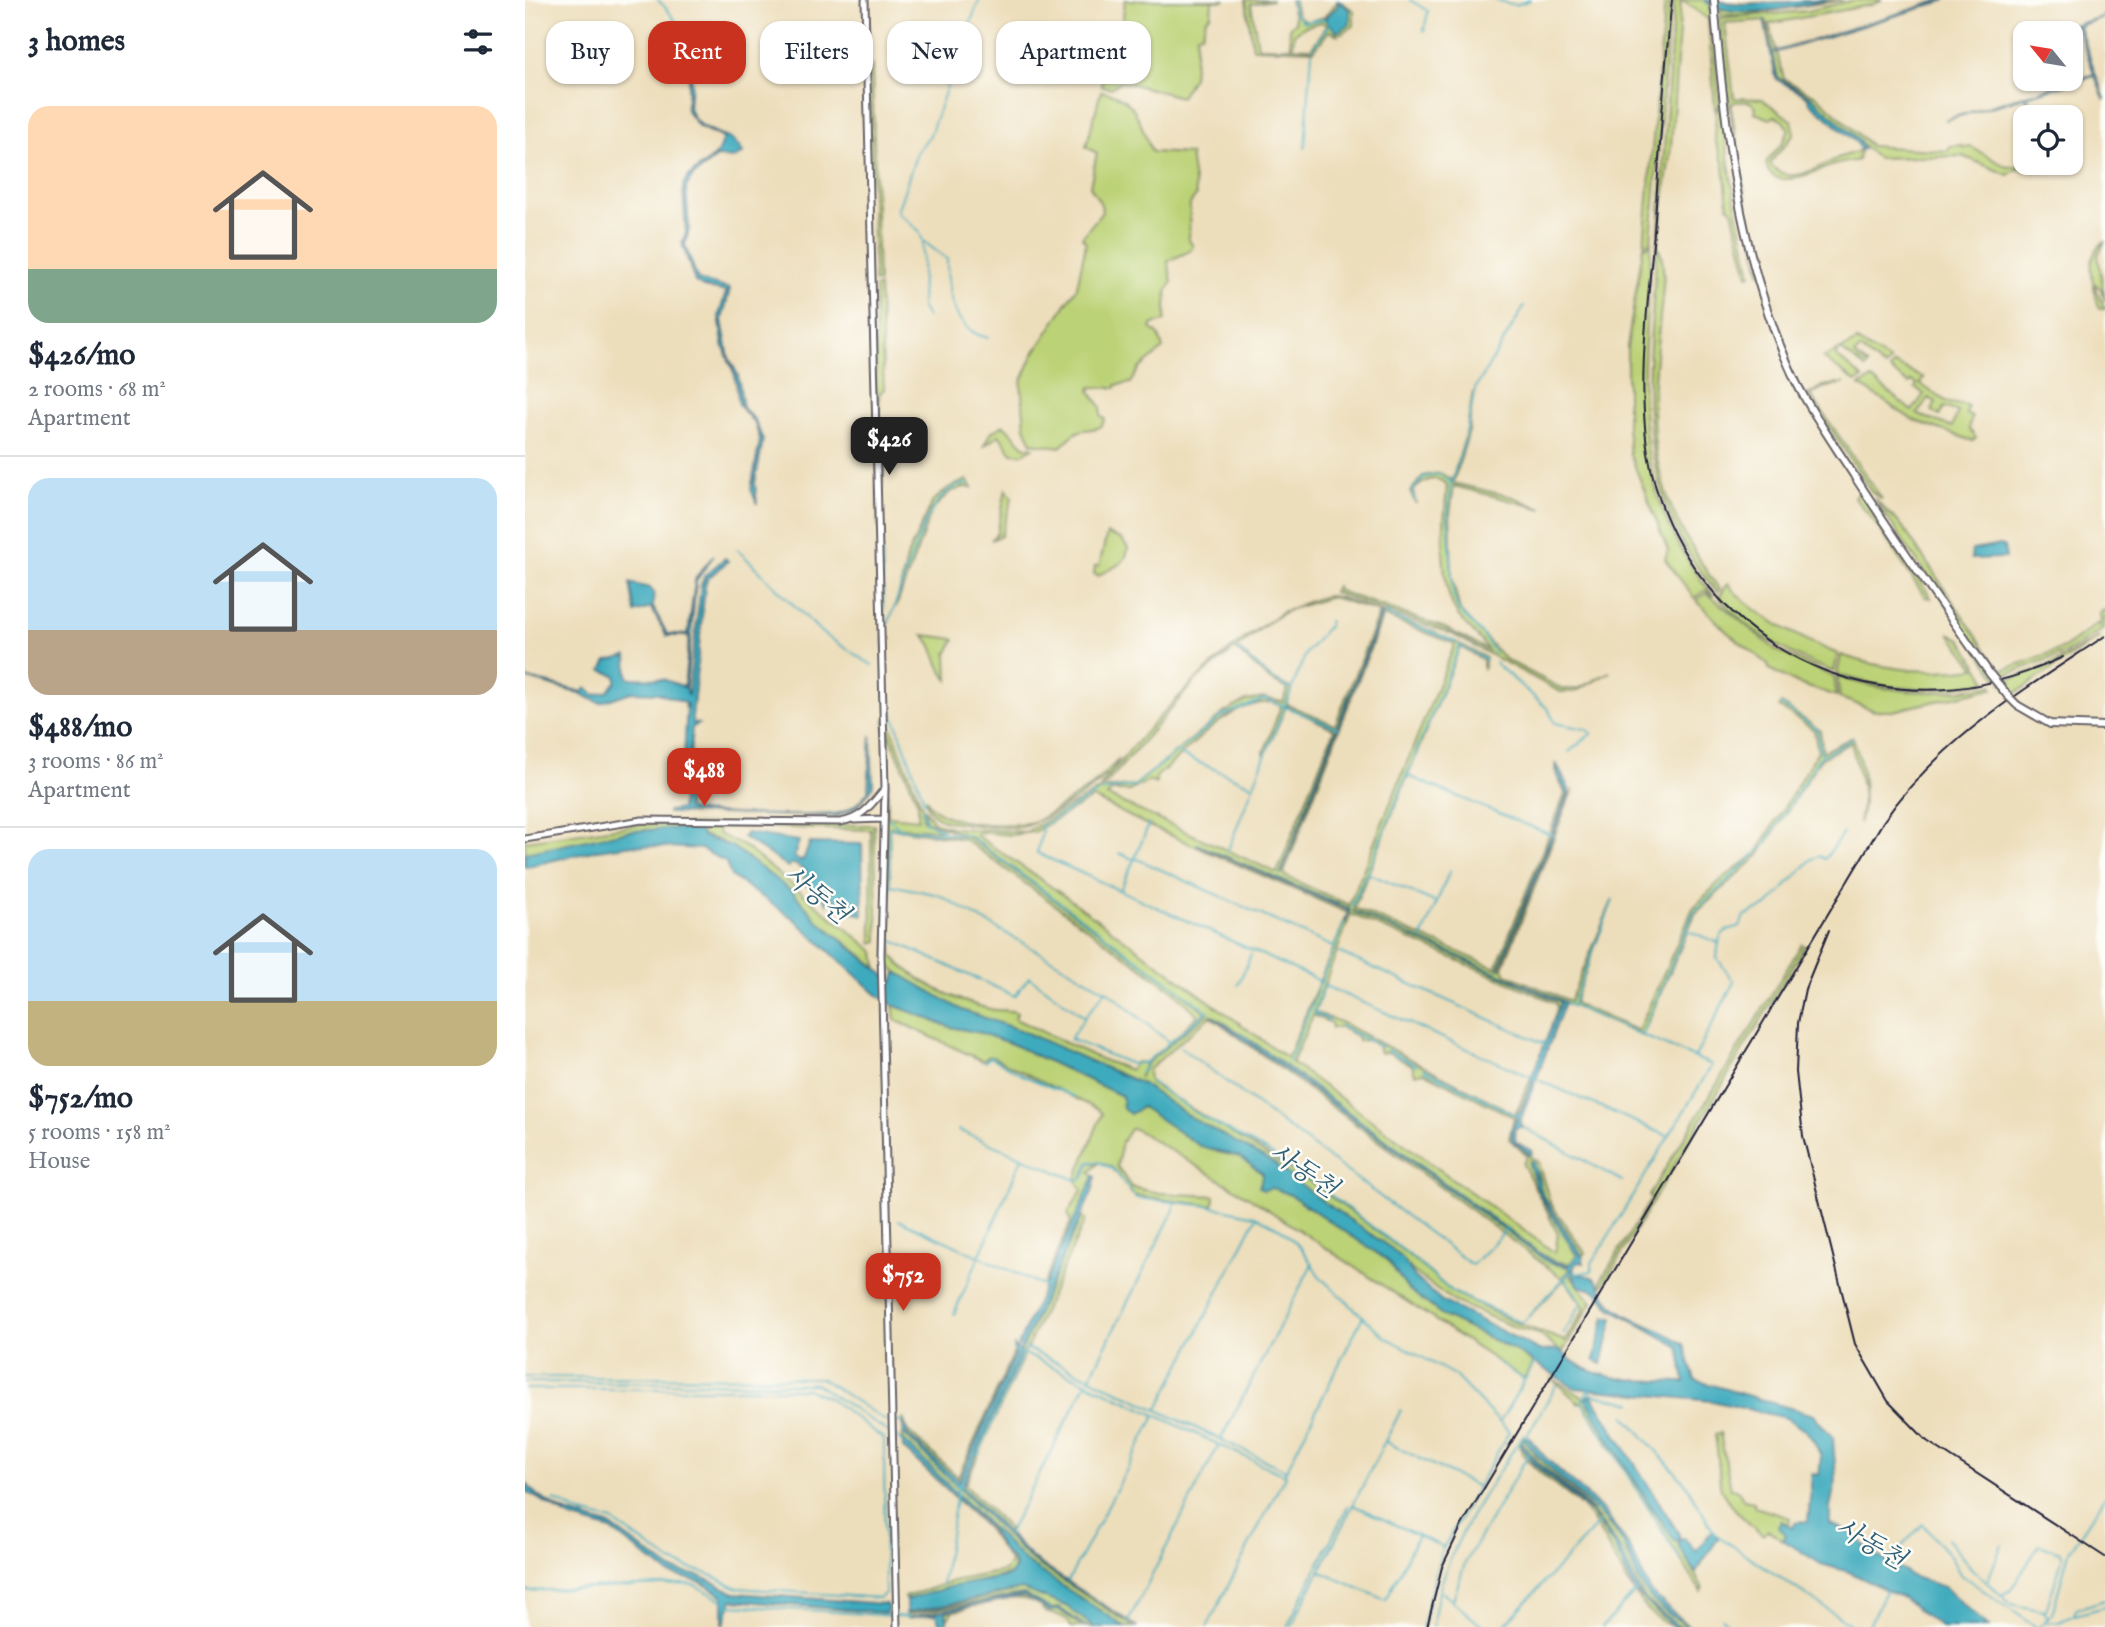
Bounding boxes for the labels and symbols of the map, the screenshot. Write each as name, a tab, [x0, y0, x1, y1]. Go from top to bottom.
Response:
north arrow	[2013, 21, 2083, 91]
pin: $426	[848, 418, 930, 477]
pin: $488	[663, 748, 745, 808]
water label: 사동천	[776, 859, 857, 933]
water label: 사동천	[1263, 1136, 1345, 1207]
pin: $752	[862, 1254, 944, 1313]
water label: 사동천	[1829, 1511, 1913, 1578]

